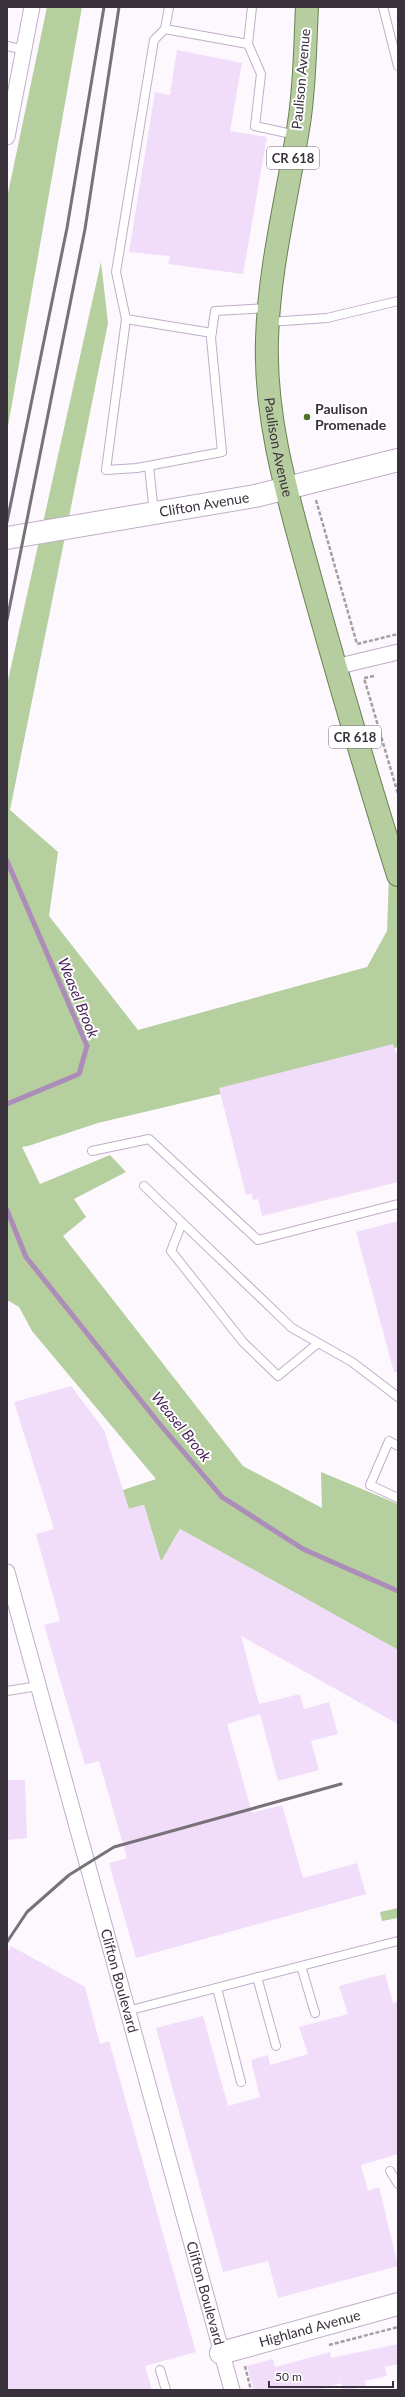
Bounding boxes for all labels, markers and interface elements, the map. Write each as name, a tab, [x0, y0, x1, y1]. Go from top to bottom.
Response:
street label: Paulison Avenue	[288, 28, 313, 130]
road number: CR 618	[267, 147, 319, 169]
street label: Paulison Avenue	[261, 397, 297, 499]
place label: Paulison Promenade	[315, 400, 387, 433]
marker: Paulison Promenade	[302, 412, 312, 422]
street label: Clifton Avenue	[158, 488, 250, 520]
road number: CR 618	[329, 726, 381, 748]
water label: Weasel Brook	[55, 955, 104, 1041]
water label: Weasel Brook	[148, 1388, 216, 1466]
street label: Clifton Boulevard	[98, 1927, 142, 2035]
street label: Clifton Boulevard	[183, 2239, 228, 2347]
street label: Highland Avenue	[257, 2306, 362, 2350]
scale bar	[269, 2363, 393, 2389]
text: 50 m	[275, 2369, 302, 2384]

